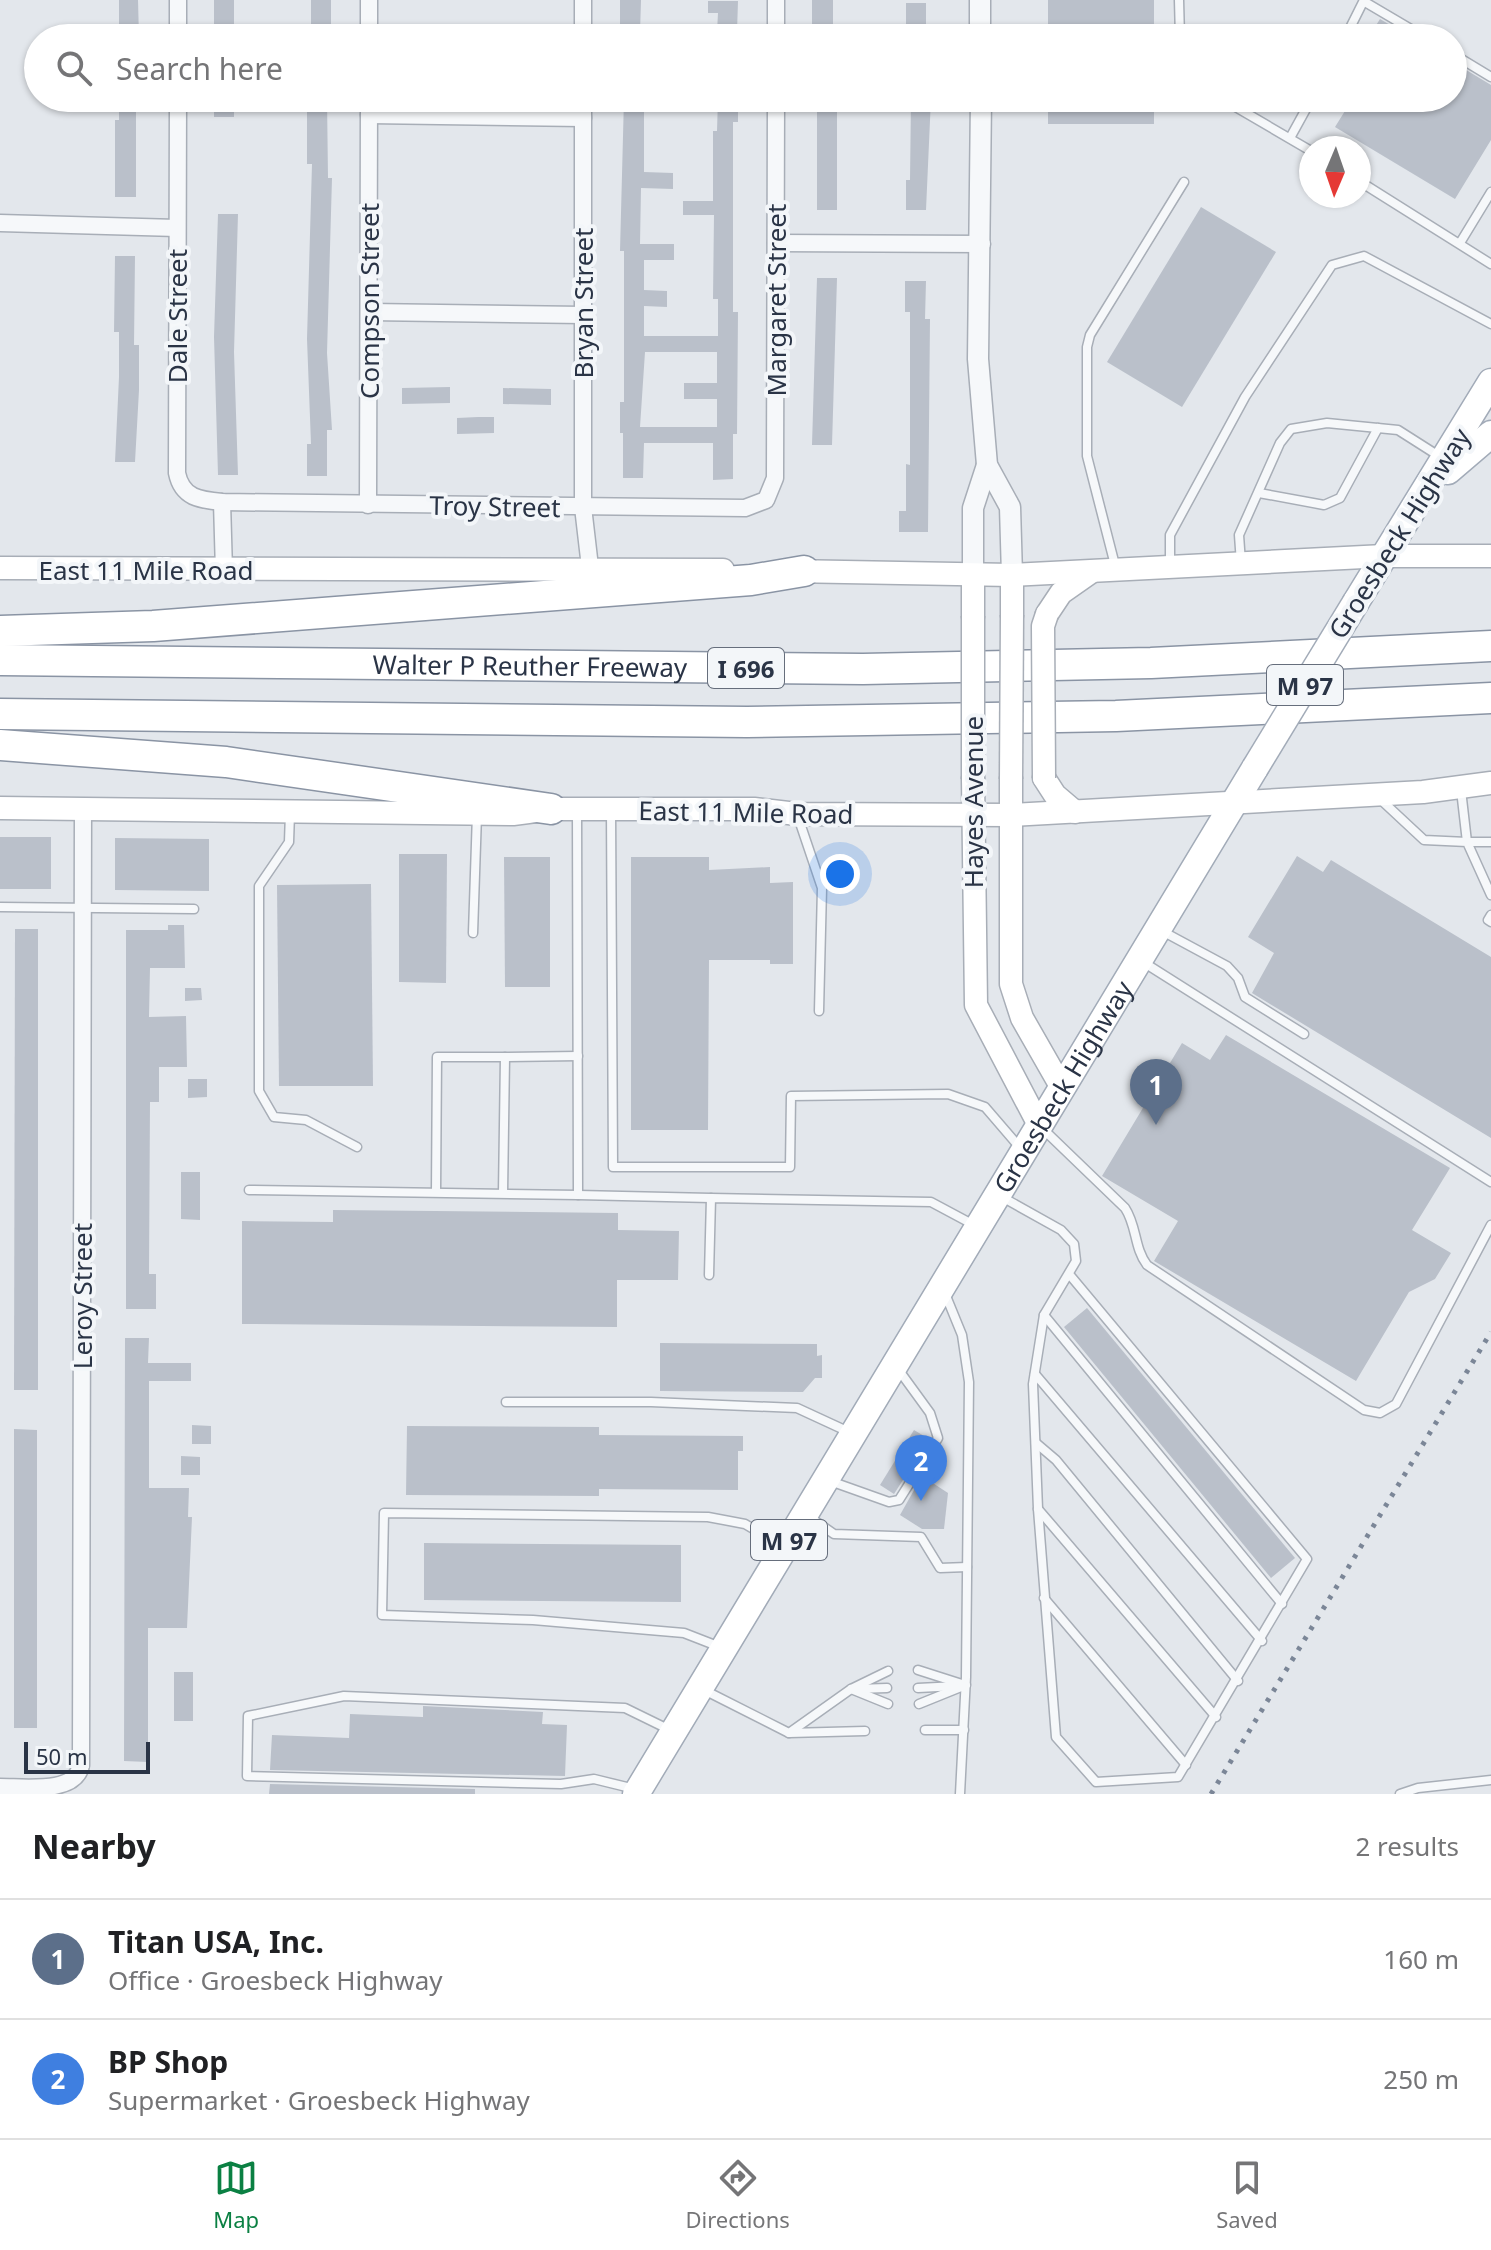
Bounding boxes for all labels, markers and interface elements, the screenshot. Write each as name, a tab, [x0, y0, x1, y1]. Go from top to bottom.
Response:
search box	[24, 24, 1467, 112]
icon: search	[52, 46, 96, 90]
text: Search here	[116, 48, 283, 89]
north arrow	[1299, 136, 1371, 208]
street label: Compson Street	[351, 203, 387, 399]
street label: Margaret Street	[758, 204, 794, 396]
street label: Bryan Street	[565, 228, 601, 378]
street label: Dale Street	[159, 249, 195, 383]
street label: Groesbeck Highway	[1320, 420, 1479, 645]
street label: Troy Street	[429, 487, 561, 525]
street label: East 11 Mile Road	[38, 552, 254, 588]
street label: Walter P Reuther Freeway	[373, 646, 688, 685]
road number: I 696	[708, 648, 784, 688]
road number: M 97	[1267, 665, 1343, 705]
street label: Hayes Avenue	[955, 716, 991, 888]
street label: East 11 Mile Road	[638, 792, 854, 832]
your location	[820, 854, 860, 894]
street label: Groesbeck Highway	[985, 973, 1141, 1200]
pin: 1	[1130, 1059, 1182, 1125]
street label: Leroy Street	[64, 1223, 100, 1369]
pin: 2	[895, 1435, 947, 1501]
road number: M 97	[751, 1520, 827, 1560]
scale bar	[24, 1738, 150, 1774]
text: 50 m	[36, 1741, 87, 1771]
text: Nearby	[32, 1823, 156, 1869]
text: 2 results	[1355, 1828, 1459, 1864]
text: Titan USA, Inc.	[108, 1921, 324, 1962]
text: 1	[51, 1941, 65, 1977]
text: 160 m	[1383, 1941, 1459, 1977]
text: Office · Groesbeck Highway	[108, 1962, 443, 1998]
text: BP Shop	[108, 2041, 228, 2082]
text: 2	[51, 2061, 65, 2097]
text: 250 m	[1383, 2061, 1459, 2097]
text: Supermarket · Groesbeck Highway	[108, 2082, 530, 2118]
tab: Map	[213, 2156, 259, 2234]
tab: Directions	[685, 2156, 790, 2234]
tab: Saved	[1216, 2156, 1278, 2234]

